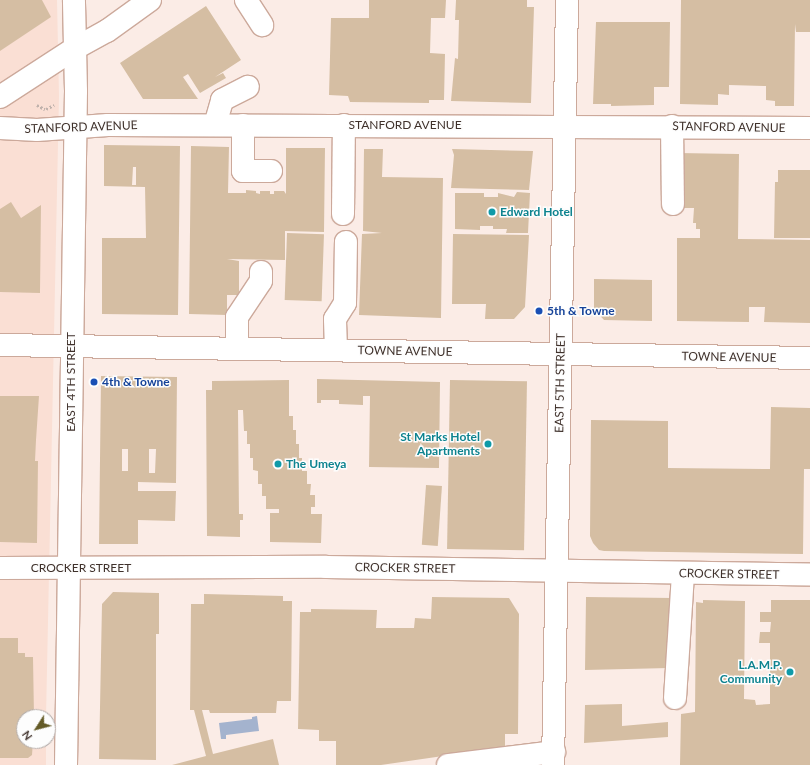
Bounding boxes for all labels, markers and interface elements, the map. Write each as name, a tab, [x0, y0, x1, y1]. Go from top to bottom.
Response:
street label: STANFORD AVENUE	[24, 118, 138, 136]
street label: STANFORD AVENUE	[348, 118, 462, 132]
street label: STANFORD AVENUE	[672, 119, 786, 135]
place label: Edward Hotel	[500, 205, 573, 219]
marker: Edward Hotel	[487, 207, 497, 217]
place label: 5th & Towne	[547, 304, 615, 318]
marker: 5th & Towne	[534, 306, 544, 316]
street label: EAST 4TH STREET	[64, 332, 78, 432]
street label: EAST 5TH STREET	[552, 333, 568, 433]
street label: TOWNE AVENUE	[357, 343, 453, 359]
street label: TOWNE AVENUE	[681, 349, 777, 365]
place label: 4th & Towne	[102, 375, 170, 389]
marker: 4th & Towne	[89, 377, 99, 387]
place label: St Marks Hotel Apartments	[400, 430, 480, 458]
marker: St Marks Hotel Apartments	[483, 439, 493, 449]
place label: The Umeya	[286, 457, 346, 471]
marker: The Umeya	[273, 459, 283, 469]
street label: CROCKER STREET	[355, 560, 455, 576]
street label: CROCKER STREET	[31, 561, 131, 575]
street label: CROCKER STREET	[679, 566, 779, 582]
place label: L.A.M.P. Community	[720, 658, 782, 686]
marker: L.A.M.P. Community	[785, 667, 795, 677]
north arrow	[16, 709, 56, 749]
text: N	[19, 729, 34, 743]

